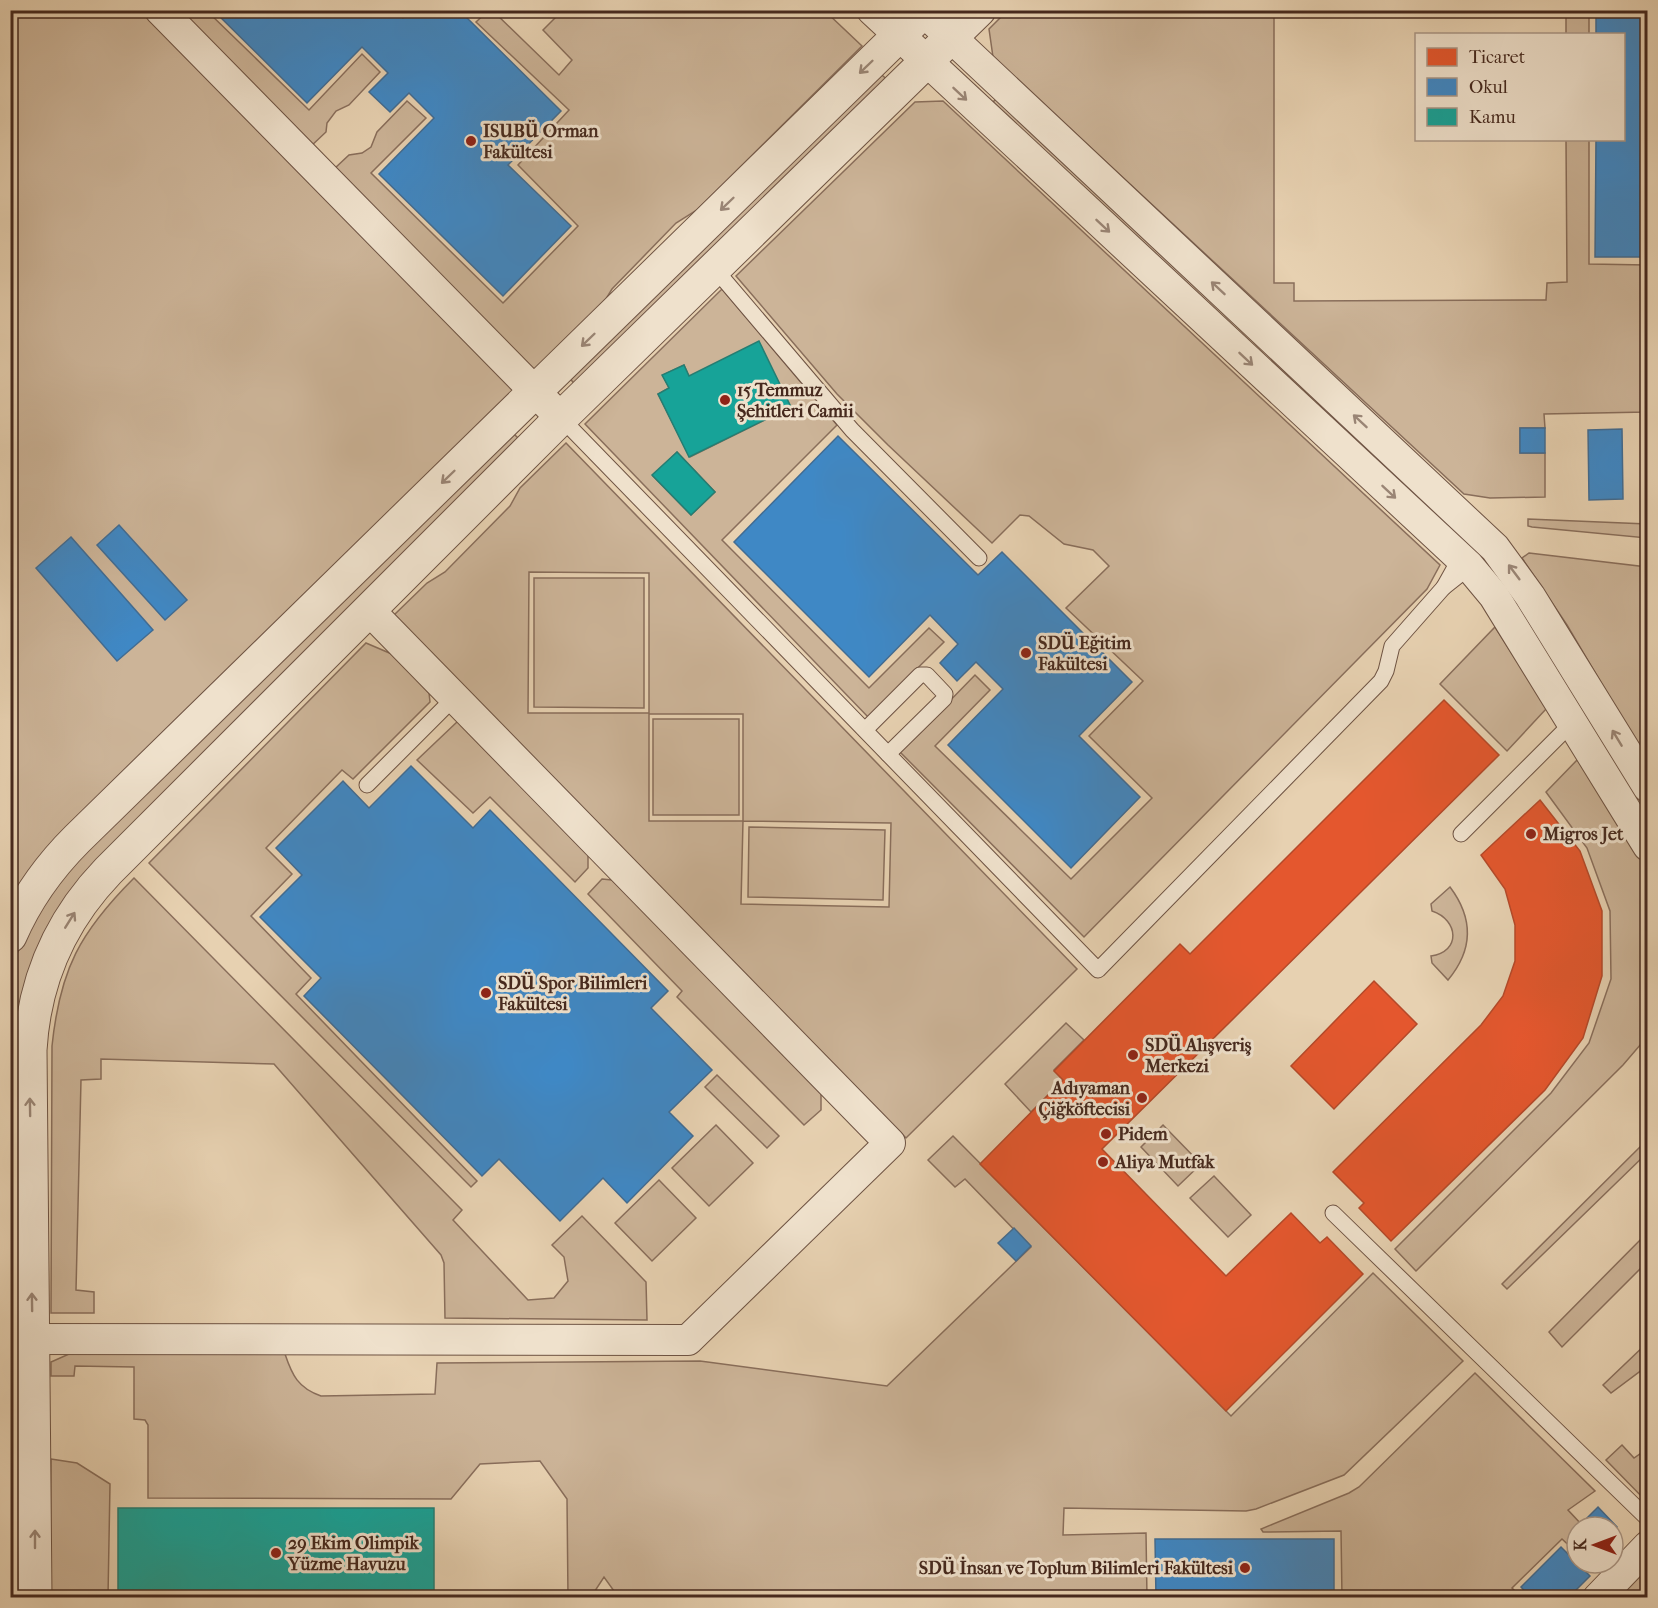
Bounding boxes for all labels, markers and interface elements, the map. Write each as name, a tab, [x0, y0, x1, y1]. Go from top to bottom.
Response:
legend	[1415, 33, 1625, 141]
text: Ticaret	[1469, 47, 1526, 68]
one-way arrow	[859, 60, 874, 75]
text: Okul	[1469, 77, 1508, 98]
one-way arrow	[952, 87, 967, 101]
text: Kamu	[1469, 107, 1516, 128]
place label: ISUBÜ Orman Fakültesi	[482, 119, 599, 163]
marker: ISUBÜ Orman Fakültesi	[464, 134, 478, 148]
one-way arrow	[719, 197, 734, 211]
one-way arrow	[1095, 219, 1110, 233]
one-way arrow	[1210, 280, 1225, 295]
one-way arrow	[580, 333, 595, 348]
one-way arrow	[1238, 352, 1253, 366]
place label: 15 Temmuz Şehitleri Camii	[737, 380, 854, 422]
marker: 15 Temmuz Şehitleri Camii	[718, 393, 732, 407]
one-way arrow	[1353, 414, 1368, 428]
one-way arrow	[441, 469, 456, 484]
one-way arrow	[1381, 485, 1396, 499]
one-way arrow	[1508, 564, 1521, 580]
place label: SDÜ Eğitim Fakültesi	[1037, 631, 1132, 675]
marker: SDÜ Eğitim Fakültesi	[1019, 646, 1033, 660]
one-way arrow	[1611, 730, 1623, 747]
place label: Migros Jet	[1542, 824, 1624, 845]
marker: Migros Jet	[1524, 827, 1538, 841]
one-way arrow	[64, 912, 76, 929]
place label: SDÜ Spor Bilimleri Fakültesi	[497, 971, 648, 1015]
marker: SDÜ Spor Bilimleri Fakültesi	[479, 986, 493, 1000]
place label: SDÜ Alışveriş Merkezi	[1144, 1033, 1252, 1077]
marker: SDÜ Alışveriş Merkezi	[1126, 1048, 1140, 1062]
place label: Adıyaman Çiğköftecisi	[1039, 1078, 1131, 1121]
marker: Adıyaman Çiğköftecisi	[1135, 1091, 1149, 1105]
one-way arrow	[24, 1098, 36, 1118]
place label: Pidem	[1118, 1124, 1169, 1145]
marker: Pidem	[1099, 1127, 1113, 1141]
place label: Aliya Mutfak	[1114, 1152, 1215, 1173]
marker: Aliya Mutfak	[1096, 1155, 1110, 1169]
one-way arrow	[26, 1293, 38, 1313]
north arrow	[1565, 1515, 1625, 1575]
one-way arrow	[29, 1530, 41, 1550]
place label: 29 Ekim Olimpik Yüzme Havuzu	[287, 1533, 419, 1575]
text: K	[1571, 1538, 1590, 1551]
marker: 29 Ekim Olimpik Yüzme Havuzu	[269, 1546, 283, 1560]
place label: SDÜ İnsan ve Toplum Bilimleri Fakültesi	[919, 1556, 1234, 1579]
marker: SDÜ İnsan ve Toplum Bilimleri Fakültesi	[1238, 1561, 1252, 1575]

